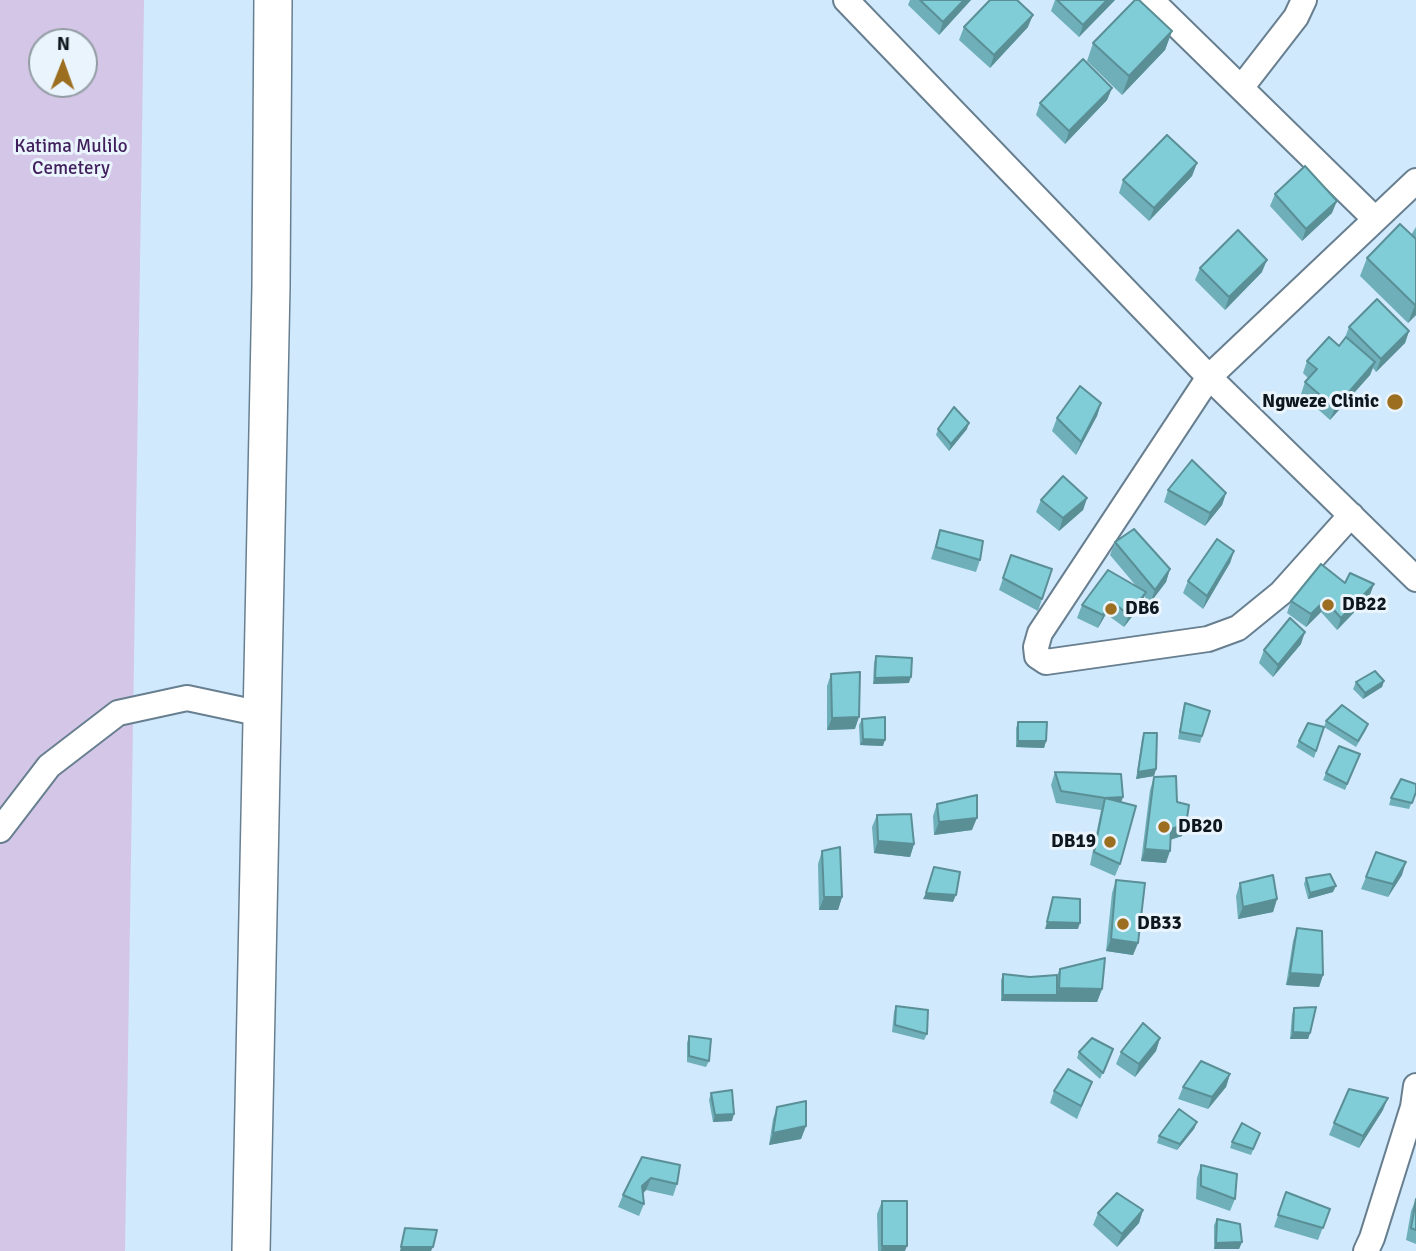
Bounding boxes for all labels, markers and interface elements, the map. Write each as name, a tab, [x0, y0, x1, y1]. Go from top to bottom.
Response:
north arrow	[28, 28, 98, 98]
text: N	[57, 32, 70, 56]
park label: Katima Mulilo Cemetery	[14, 136, 128, 180]
place label: Ngweze Clinic	[1262, 391, 1379, 413]
marker: Ngweze Clinic	[1385, 392, 1405, 412]
place label: DB22	[1342, 594, 1387, 616]
marker: DB22	[1320, 597, 1336, 613]
place label: DB6	[1125, 598, 1160, 620]
marker: DB6	[1103, 601, 1119, 617]
place label: DB20	[1178, 816, 1223, 838]
marker: DB20	[1156, 819, 1172, 835]
place label: DB19	[1051, 831, 1096, 853]
marker: DB19	[1102, 834, 1118, 850]
place label: DB33	[1137, 913, 1182, 935]
marker: DB33	[1115, 916, 1131, 932]

